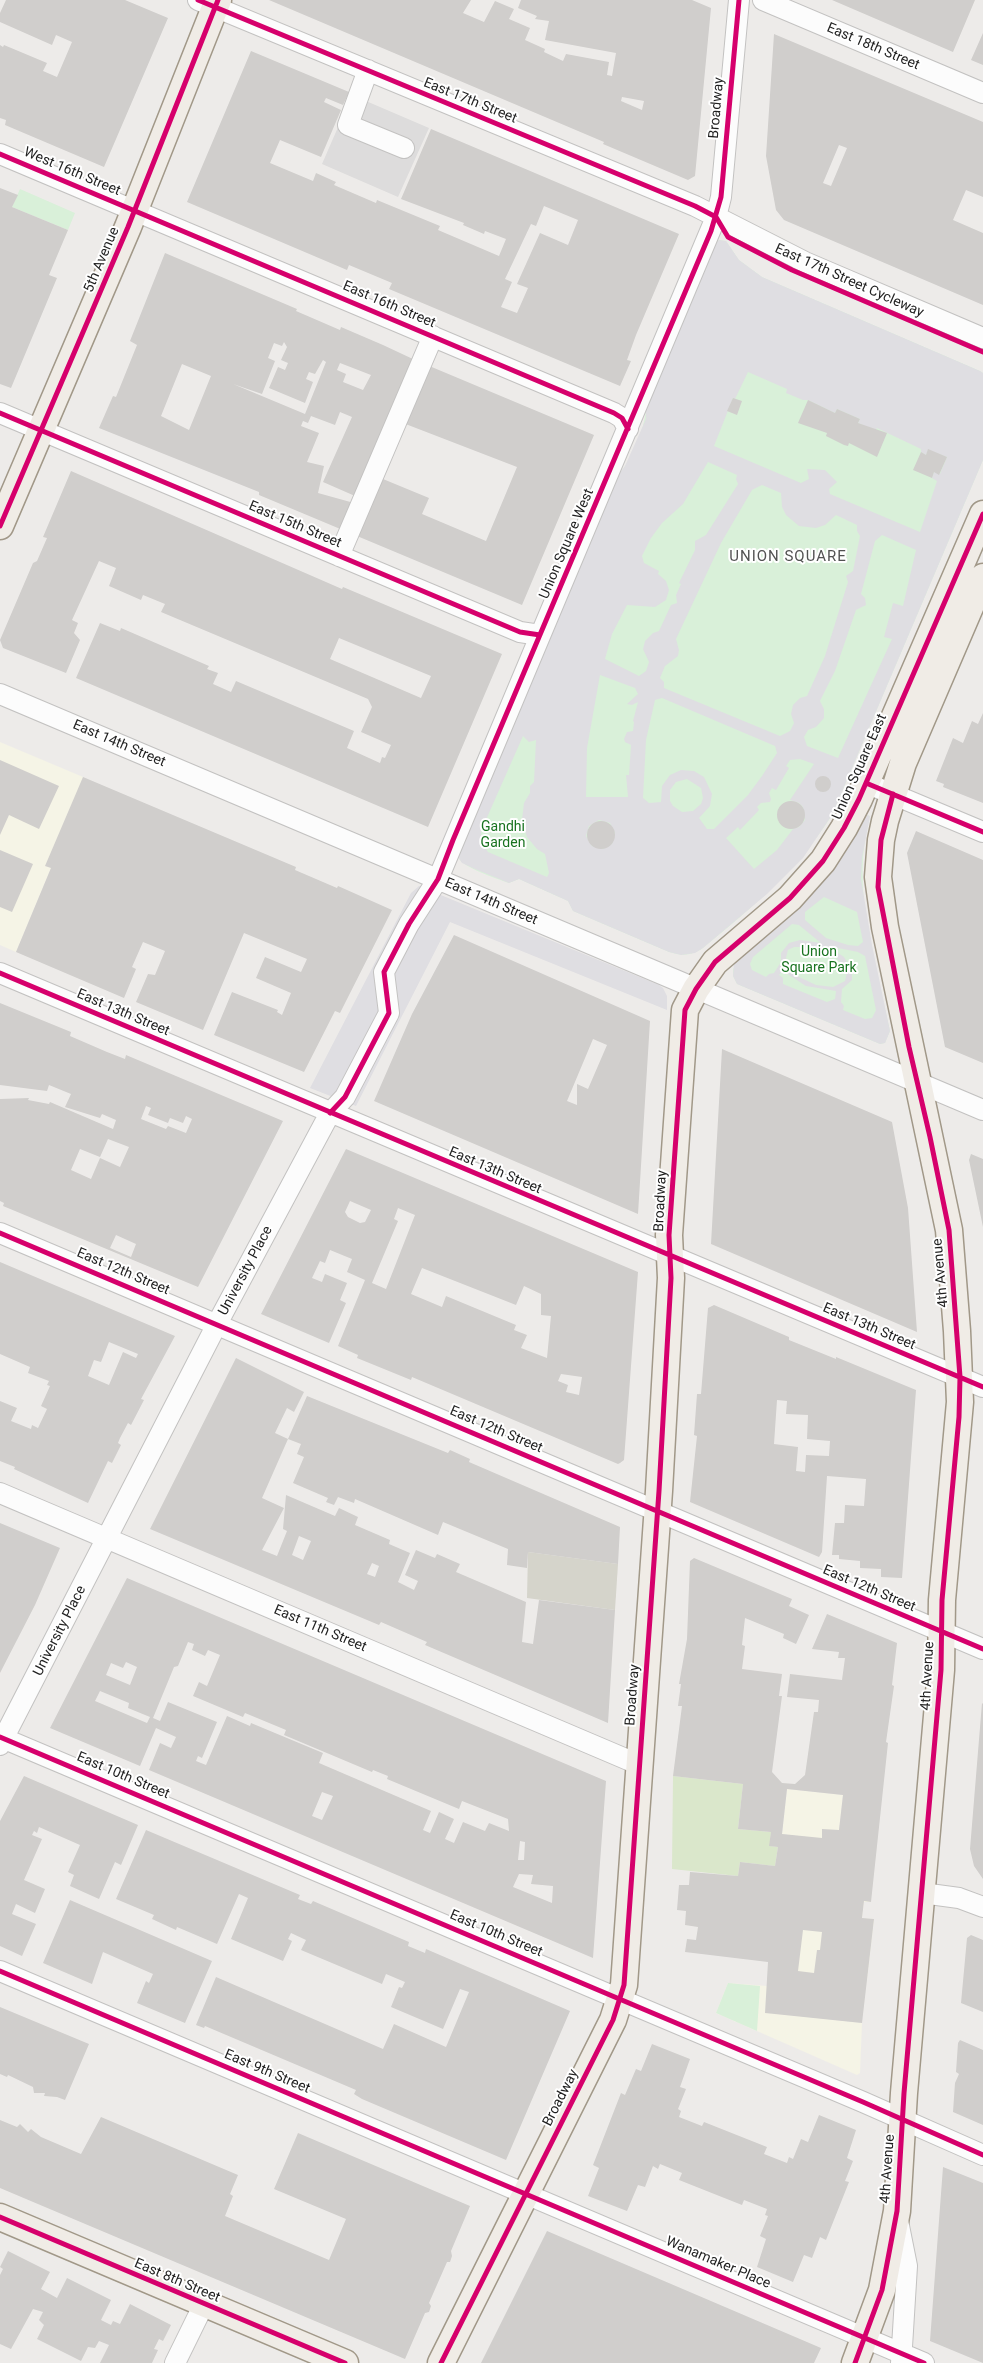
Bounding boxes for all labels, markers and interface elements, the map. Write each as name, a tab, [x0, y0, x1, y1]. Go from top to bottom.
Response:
street label: East 18th Street	[824, 20, 922, 74]
street label: East 17th Street	[421, 75, 519, 127]
street label: Broadway	[706, 77, 728, 139]
street label: West 16th Street	[21, 144, 123, 200]
street label: 5th Avenue	[81, 225, 123, 295]
street label: East 17th Street Cycleway	[772, 241, 926, 321]
street label: East 16th Street	[340, 278, 438, 332]
street label: Union Square West	[536, 486, 598, 602]
street label: East 15th Street	[246, 498, 344, 552]
district label: UNION SQUARE	[728, 548, 848, 566]
street label: Union Square East	[829, 712, 891, 822]
street label: East 14th Street	[70, 717, 168, 771]
park label: Gandhi Garden	[481, 819, 525, 852]
street label: East 14th Street	[442, 875, 540, 929]
park label: Union Square Park	[781, 944, 857, 976]
street label: East 13th Street	[74, 986, 172, 1040]
street label: East 13th Street	[446, 1144, 544, 1198]
street label: Broadway	[651, 1170, 671, 1232]
street label: University Place	[215, 1223, 277, 1319]
street label: 4th Avenue	[930, 1238, 952, 1308]
street label: East 12th Street	[74, 1245, 172, 1299]
street label: East 13th Street	[820, 1300, 918, 1354]
street label: East 12th Street	[447, 1403, 545, 1457]
street label: East 12th Street	[820, 1562, 918, 1616]
street label: University Place	[30, 1583, 90, 1679]
street label: East 11th Street	[271, 1602, 369, 1656]
street label: 4th Avenue	[918, 1641, 938, 1711]
street label: Broadway	[622, 1664, 644, 1726]
street label: East 10th Street	[74, 1749, 172, 1803]
street label: East 10th Street	[447, 1907, 545, 1961]
street label: East 9th Street	[222, 2046, 312, 2098]
street label: Broadway	[540, 2067, 582, 2129]
street label: 4th Avenue	[877, 2134, 899, 2204]
street label: Wanamaker Place	[663, 2233, 773, 2293]
street label: East 8th Street	[132, 2255, 222, 2307]

